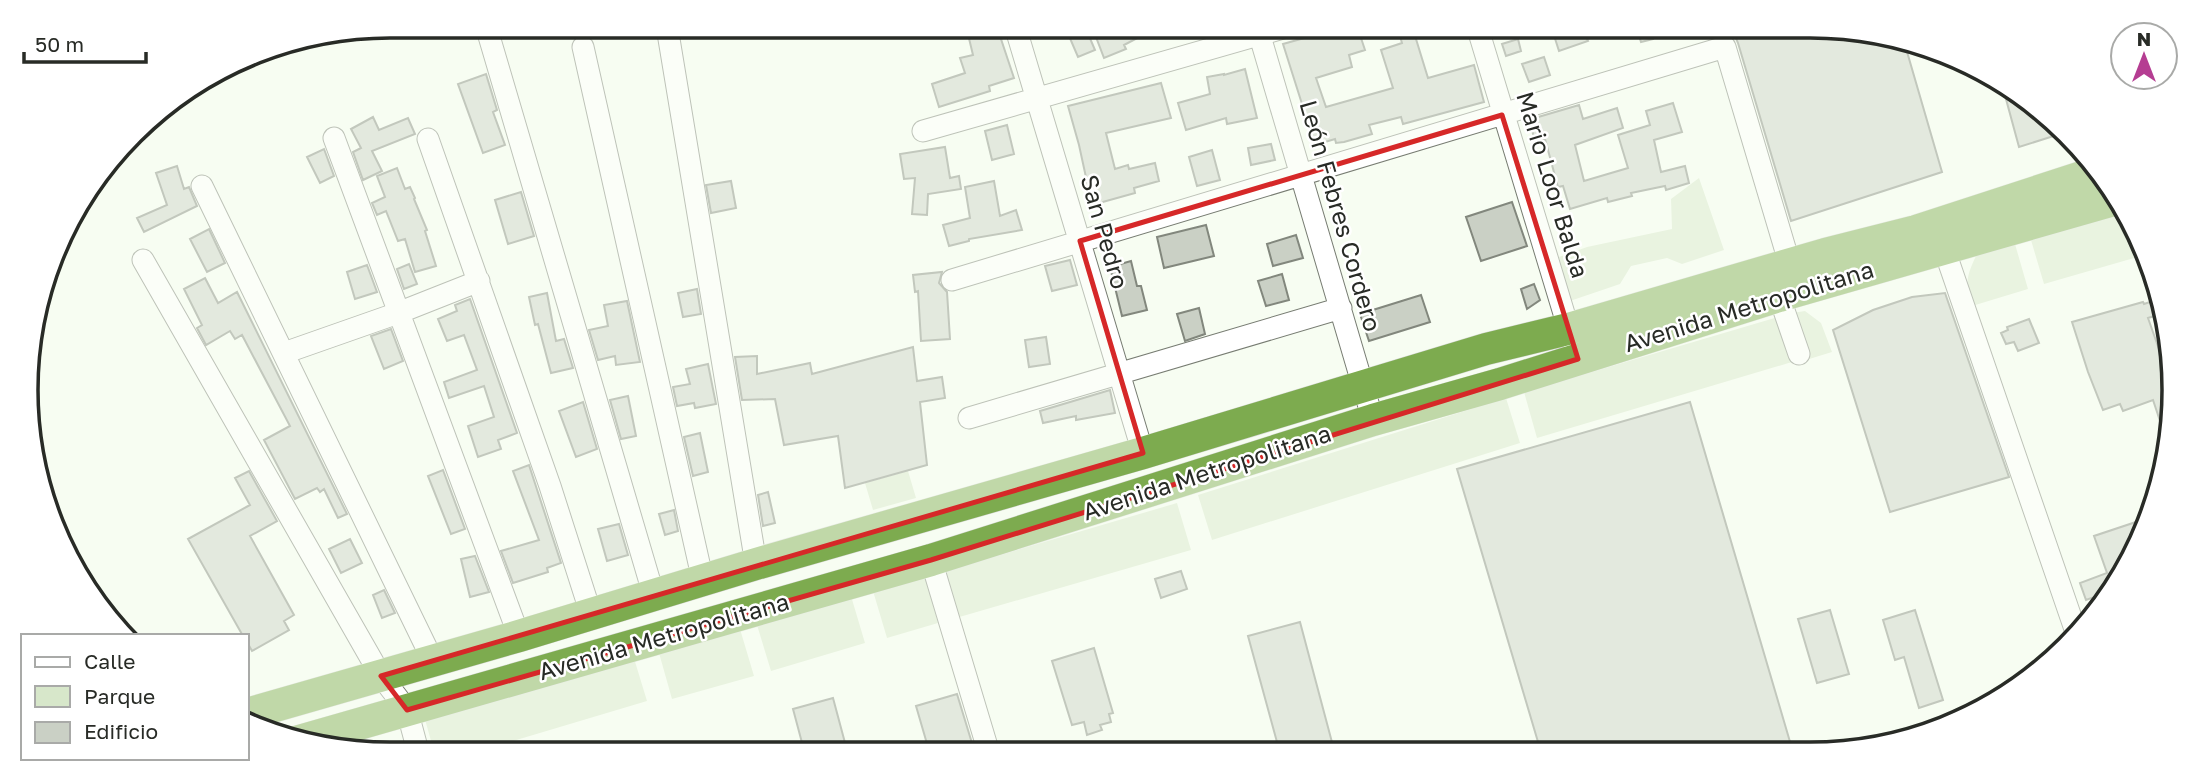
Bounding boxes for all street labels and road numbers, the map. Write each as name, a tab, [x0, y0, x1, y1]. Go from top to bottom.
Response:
street label: Mario Loor Balda	[1511, 88, 1596, 281]
street label: León Febres Cordero	[1295, 97, 1388, 334]
street label: San Pedro	[1075, 171, 1136, 292]
street label: Avenida Metropolitana	[1620, 254, 1877, 357]
street label: Avenida Metropolitana	[1079, 418, 1334, 525]
street label: Avenida Metropolitana	[535, 586, 792, 685]

